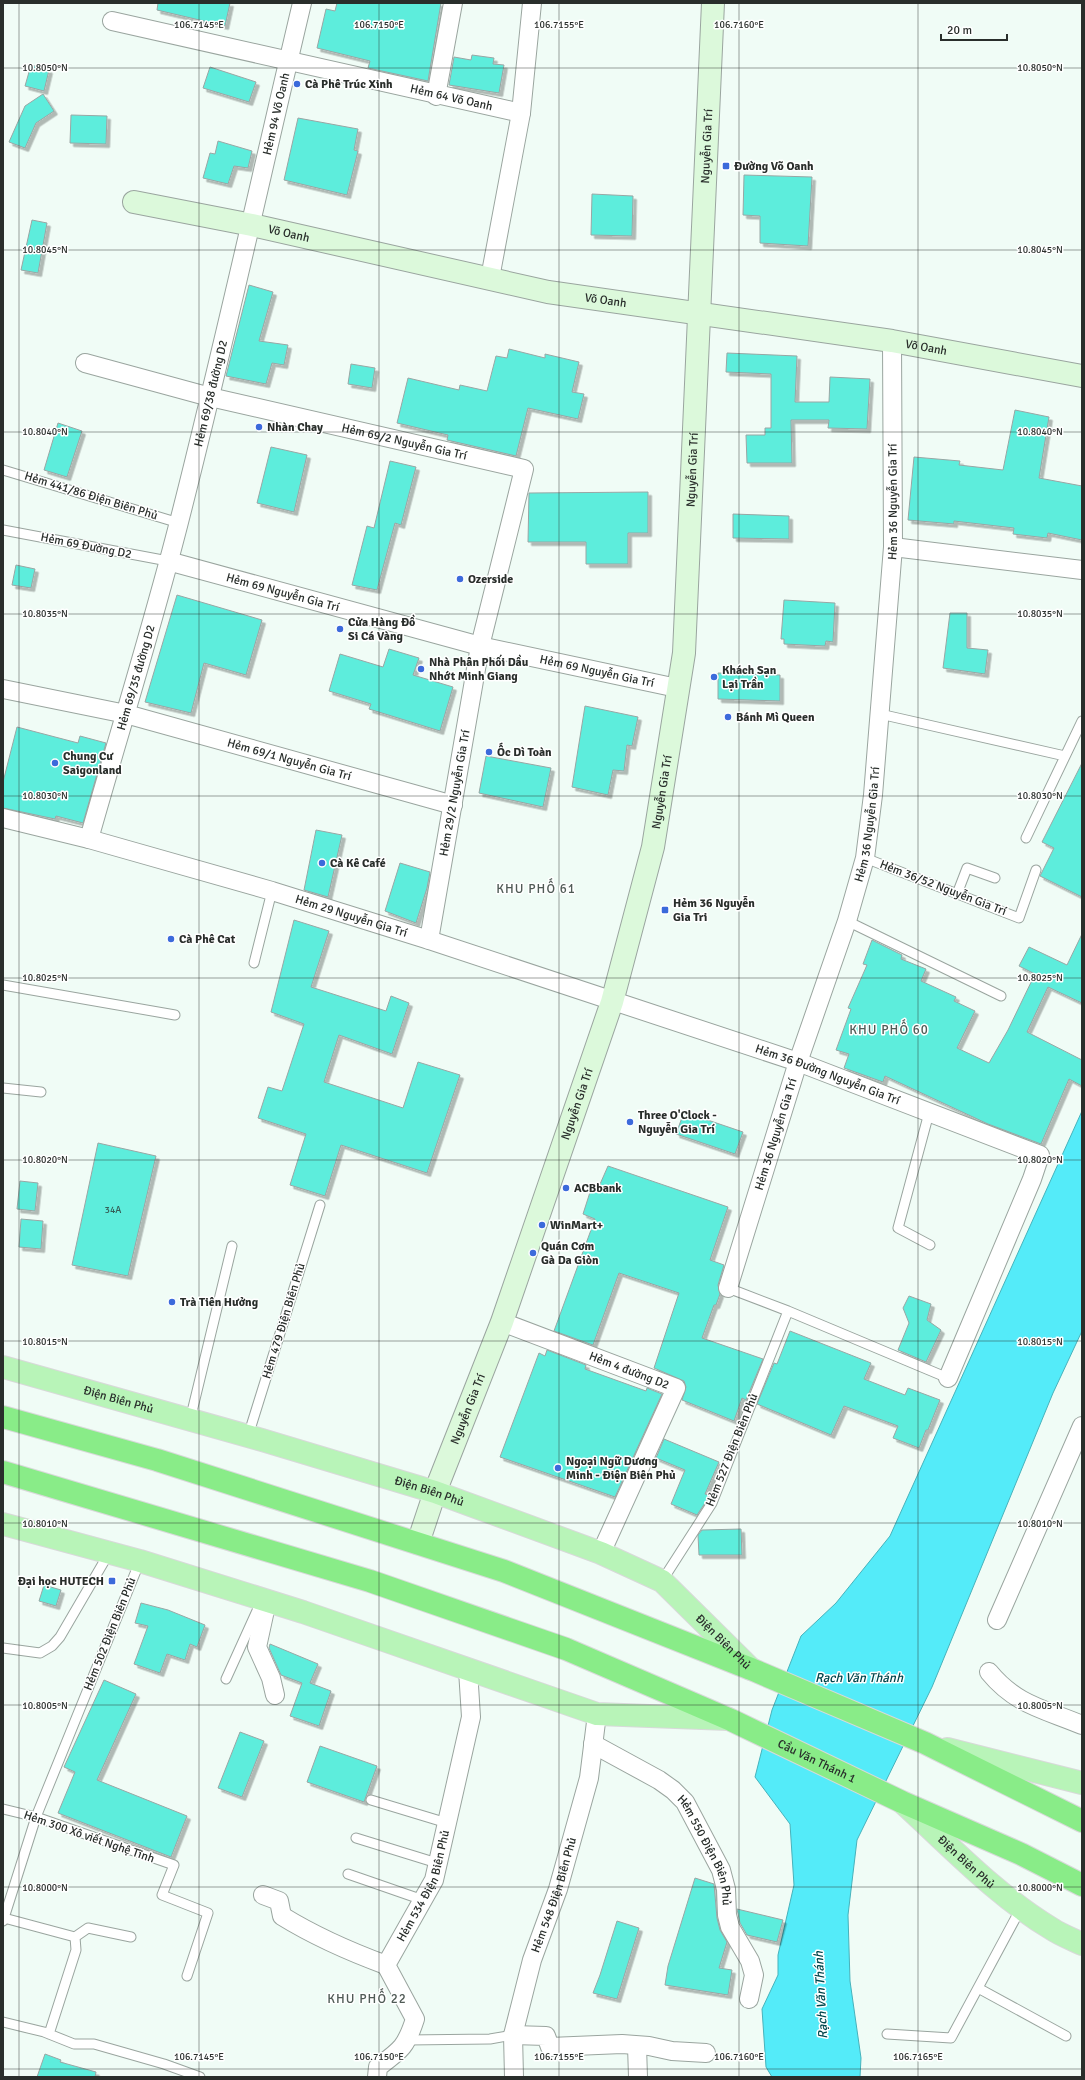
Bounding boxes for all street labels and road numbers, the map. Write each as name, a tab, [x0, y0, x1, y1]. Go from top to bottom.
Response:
street label: Hẻm 94 Võ Oanh	[259, 71, 293, 157]
street label: Hẻm 64 Võ Oanh	[409, 81, 494, 114]
street label: Nguyễn Gia Trí	[697, 108, 716, 184]
street label: Võ Oanh	[267, 221, 311, 245]
street label: Võ Oanh	[584, 290, 628, 311]
street label: Võ Oanh	[904, 336, 948, 359]
street label: Hẻm 69/38 đường D2	[191, 339, 231, 448]
street label: Hẻm 69/2 Nguyễn Gia Trí	[340, 420, 469, 463]
street label: Nguyễn Gia Trí	[683, 431, 701, 507]
street label: Hẻm 36 Nguyễn Gia Trí	[884, 443, 901, 561]
street label: Hẻm 441/86 Điện Biên Phủ	[23, 469, 159, 523]
street label: Hẻm 69 Đường D2	[39, 530, 133, 562]
street label: Hẻm 69 Nguyễn Gia Trí	[225, 570, 342, 615]
street label: Hẻm 69/35 đường D2	[113, 623, 158, 732]
street label: Hẻm 69 Nguyễn Gia Trí	[538, 651, 656, 691]
street label: Hẻm 29/2 Nguyễn Gia Trí	[436, 728, 474, 857]
street label: Hẻm 69/1 Nguyễn Gia Trí	[226, 735, 354, 784]
street label: Nguyễn Gia Trí	[649, 753, 675, 830]
street label: Hẻm 36 Nguyễn Gia Trí	[851, 765, 883, 884]
street label: Hẻm 36/52 Nguyễn Gia Trí	[878, 857, 1009, 919]
street label: Hẻm 29 Nguyễn Gia Trí	[294, 891, 410, 941]
street label: Hẻm 36 Đường Nguyễn Gia Trí	[753, 1041, 903, 1108]
street label: Nguyễn Gia Trí	[558, 1066, 596, 1142]
street label: Hẻm 36 Nguyễn Gia Trí	[751, 1076, 800, 1192]
street label: Hẻm 479 Điện Biên Phủ	[259, 1261, 309, 1381]
street label: Hẻm 4 đường D2	[587, 1348, 671, 1392]
street label: Nguyễn Gia Trí	[447, 1371, 489, 1446]
street label: Điện Biên Phủ	[82, 1383, 155, 1417]
street label: Hẻm 527 Điện Biên Phủ	[702, 1391, 762, 1509]
street label: Điện Biên Phủ	[393, 1473, 466, 1509]
street label: Hẻm 502 Điện Biên Phủ	[80, 1575, 140, 1693]
street label: Điện Biên Phủ	[692, 1611, 754, 1672]
street label: Cầu Văn Thánh 1	[775, 1736, 858, 1786]
street label: Hẻm 550 Điện Biên Phủ	[674, 1791, 734, 1906]
street label: Hẻm 300 Xô viết Nghệ Tĩnh	[22, 1808, 156, 1866]
street label: Hẻm 534 Điện Biên Phủ	[393, 1829, 453, 1944]
street label: Điện Biên Phủ	[935, 1832, 998, 1892]
street label: Hẻm 548 Điện Biên Phủ	[528, 1836, 580, 1955]

